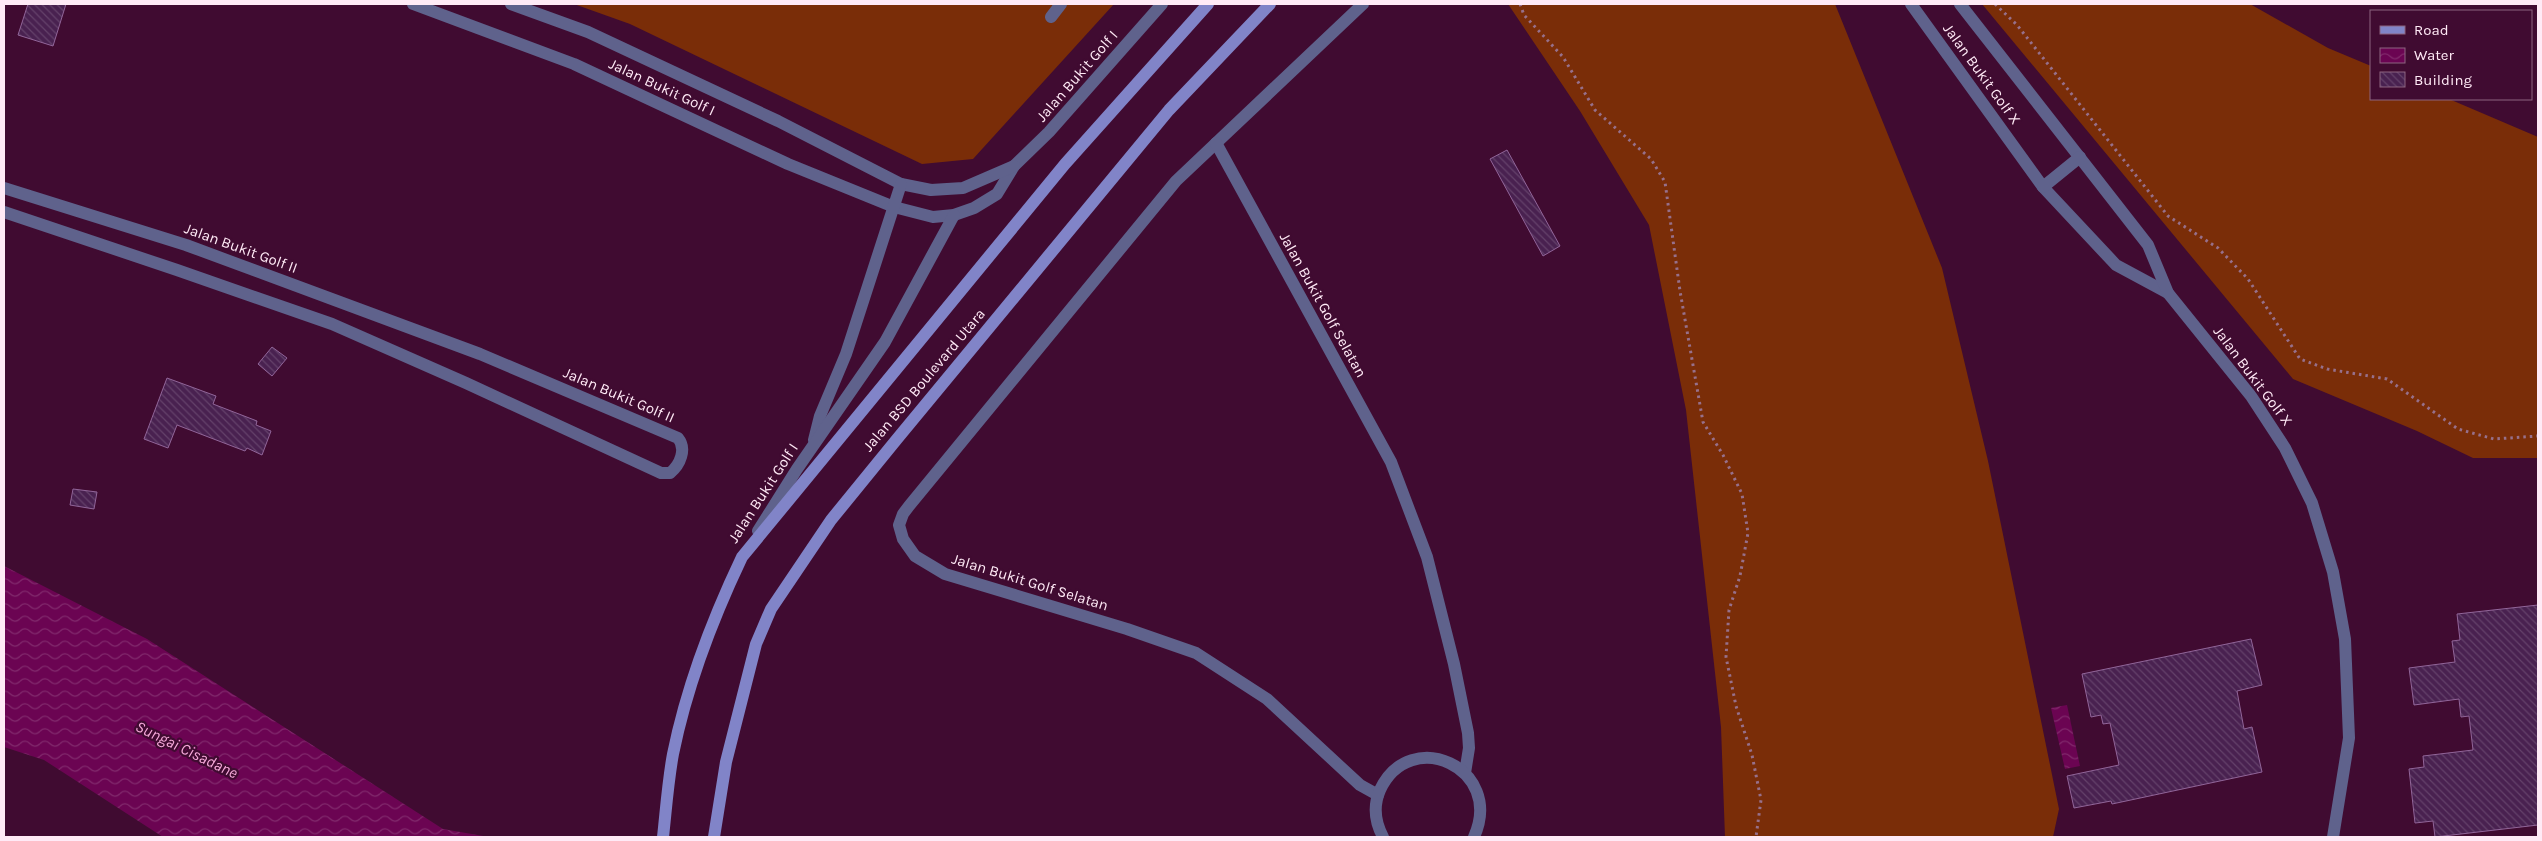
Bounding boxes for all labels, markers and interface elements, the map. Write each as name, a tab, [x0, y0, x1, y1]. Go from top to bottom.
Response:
legend	[2370, 10, 2532, 100]
street label: Jalan Bukit Golf X	[1939, 20, 2025, 128]
text: Road	[2414, 21, 2449, 39]
street label: Jalan Bukit Golf I	[1033, 27, 1121, 125]
text: Water	[2414, 46, 2455, 64]
street label: Jalan Bukit Golf I	[606, 55, 718, 119]
text: Building	[2414, 71, 2472, 89]
street label: Jalan Bukit Golf II	[182, 219, 300, 277]
street label: Jalan Bukit Golf Selatan	[1276, 229, 1370, 381]
street label: Jalan BSD Boulevard Utara	[859, 305, 989, 455]
street label: Jalan Bukit Golf X	[2210, 323, 2296, 429]
street label: Jalan Bukit Golf II	[561, 363, 677, 427]
street label: Jalan Bukit Golf I	[724, 440, 802, 546]
street label: Jalan Bukit Golf Selatan	[949, 550, 1111, 614]
water label: Sungai Cisadane	[132, 716, 242, 783]

